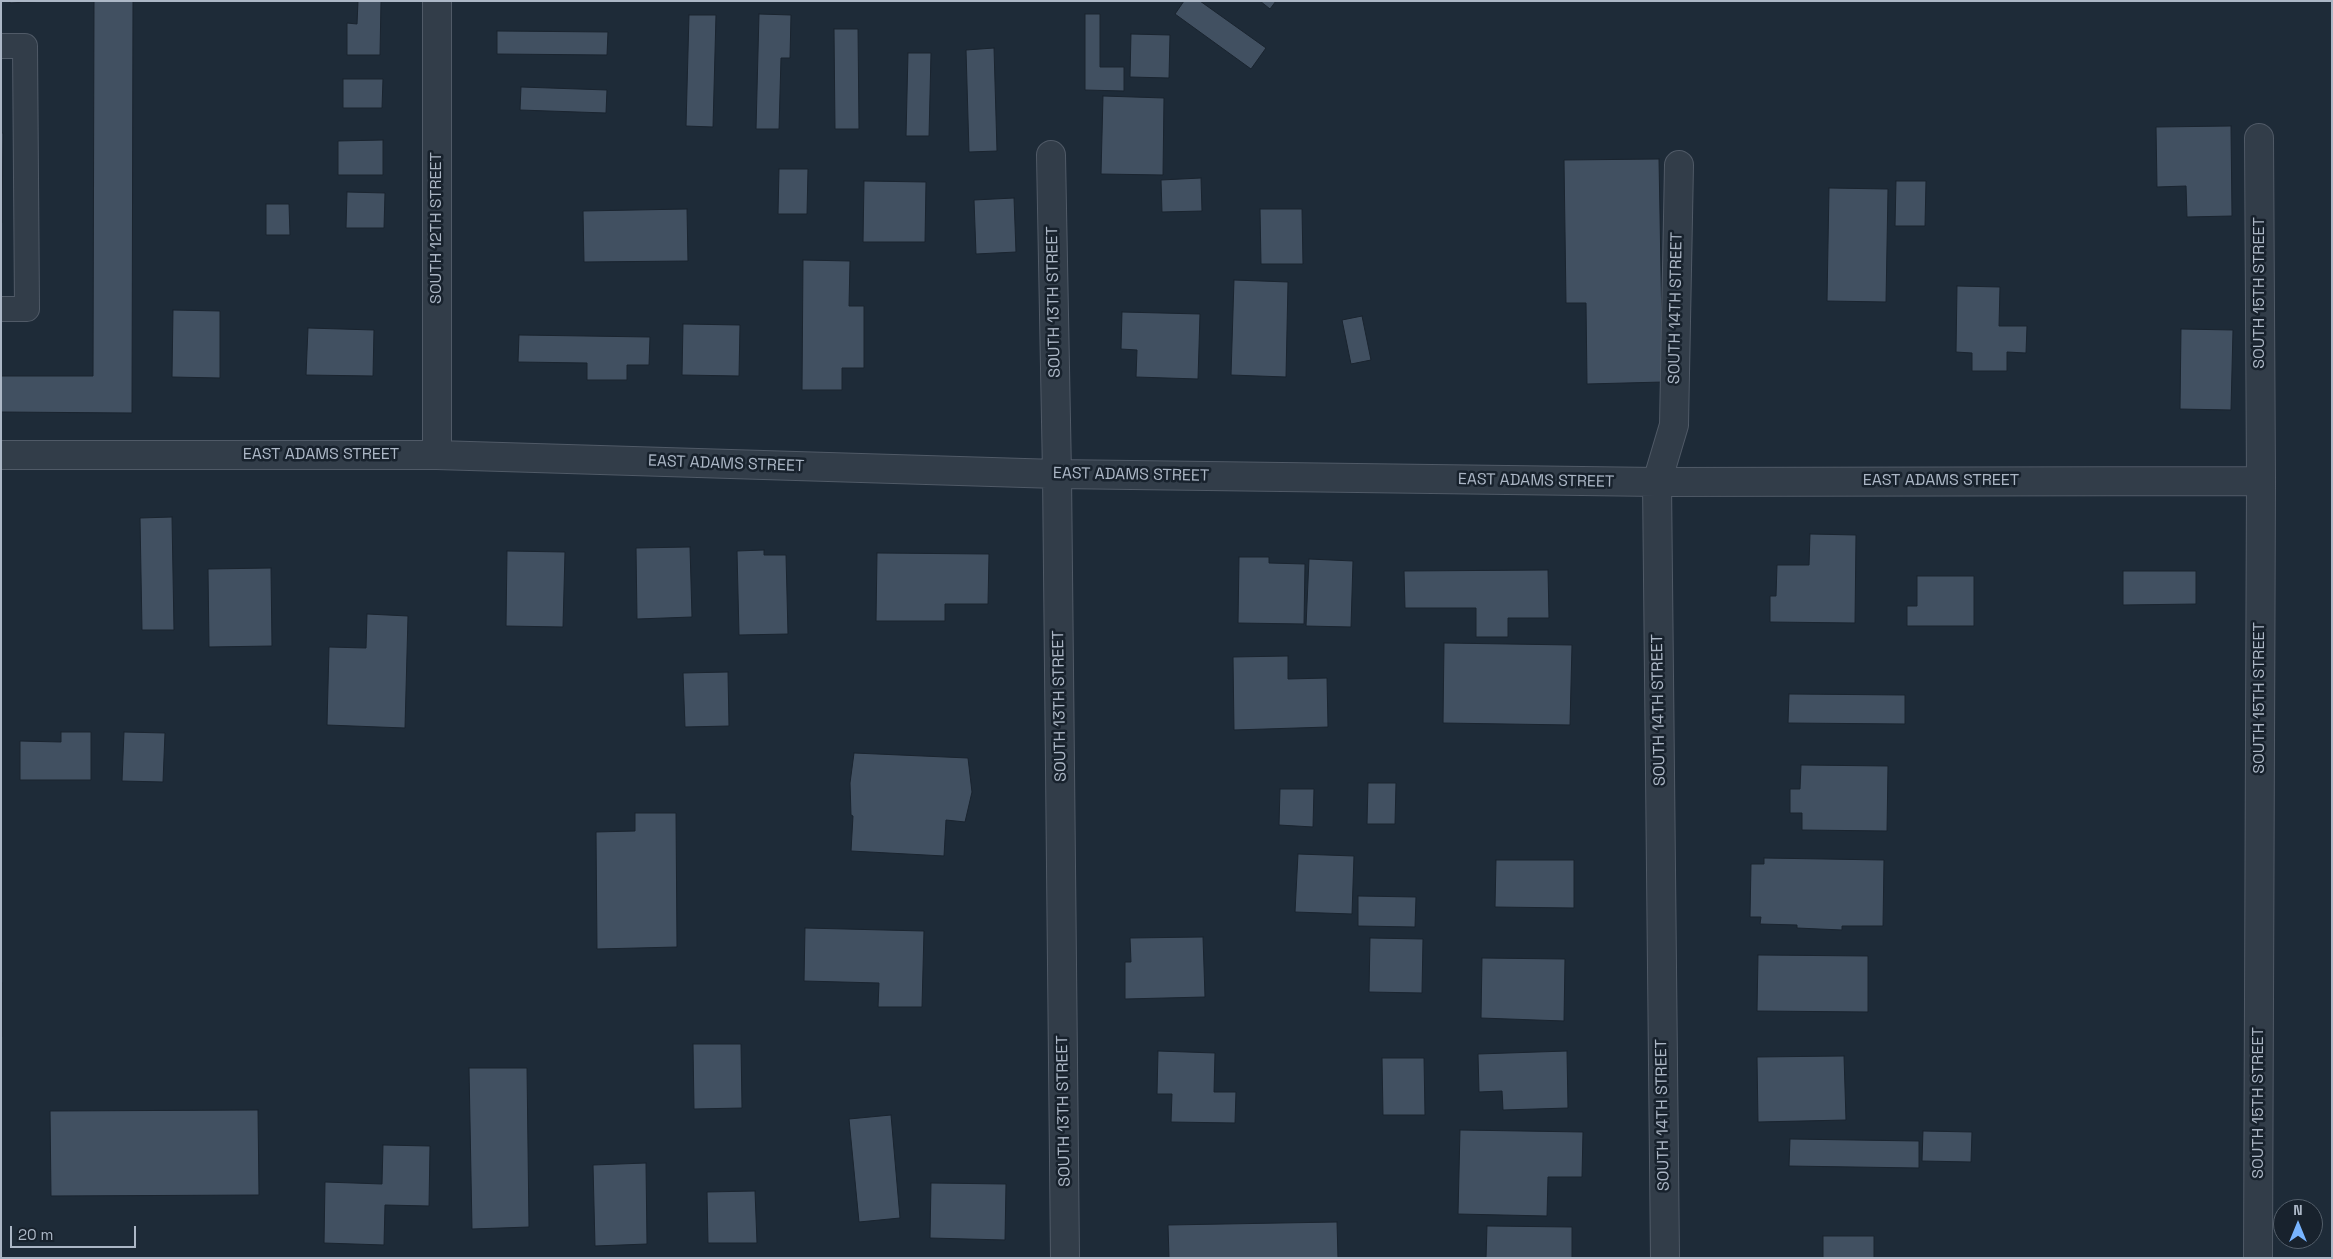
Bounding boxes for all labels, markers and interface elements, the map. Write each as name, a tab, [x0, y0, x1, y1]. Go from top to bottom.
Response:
street label: SOUTH 12TH STREET	[427, 152, 447, 304]
street label: SOUTH 15TH STREET	[2250, 217, 2270, 369]
street label: SOUTH 13TH STREET	[1043, 226, 1065, 378]
street label: SOUTH 14TH STREET	[1665, 232, 1687, 384]
street label: EAST ADAMS STREET	[243, 445, 399, 465]
street label: EAST ADAMS STREET	[647, 452, 805, 476]
street label: EAST ADAMS STREET	[1053, 464, 1209, 486]
street label: EAST ADAMS STREET	[1458, 470, 1614, 492]
street label: EAST ADAMS STREET	[1863, 471, 2019, 491]
street label: SOUTH 15TH STREET	[2250, 622, 2270, 774]
street label: SOUTH 13TH STREET	[1049, 630, 1071, 782]
street label: SOUTH 14TH STREET	[1648, 634, 1670, 786]
street label: SOUTH 15TH STREET	[2249, 1027, 2269, 1179]
street label: SOUTH 13TH STREET	[1053, 1035, 1075, 1187]
street label: SOUTH 14TH STREET	[1652, 1039, 1674, 1191]
north arrow	[2273, 1199, 2323, 1249]
text: N	[2293, 1201, 2303, 1219]
scale bar	[12, 1216, 139, 1248]
text: 20 m	[18, 1225, 53, 1244]

